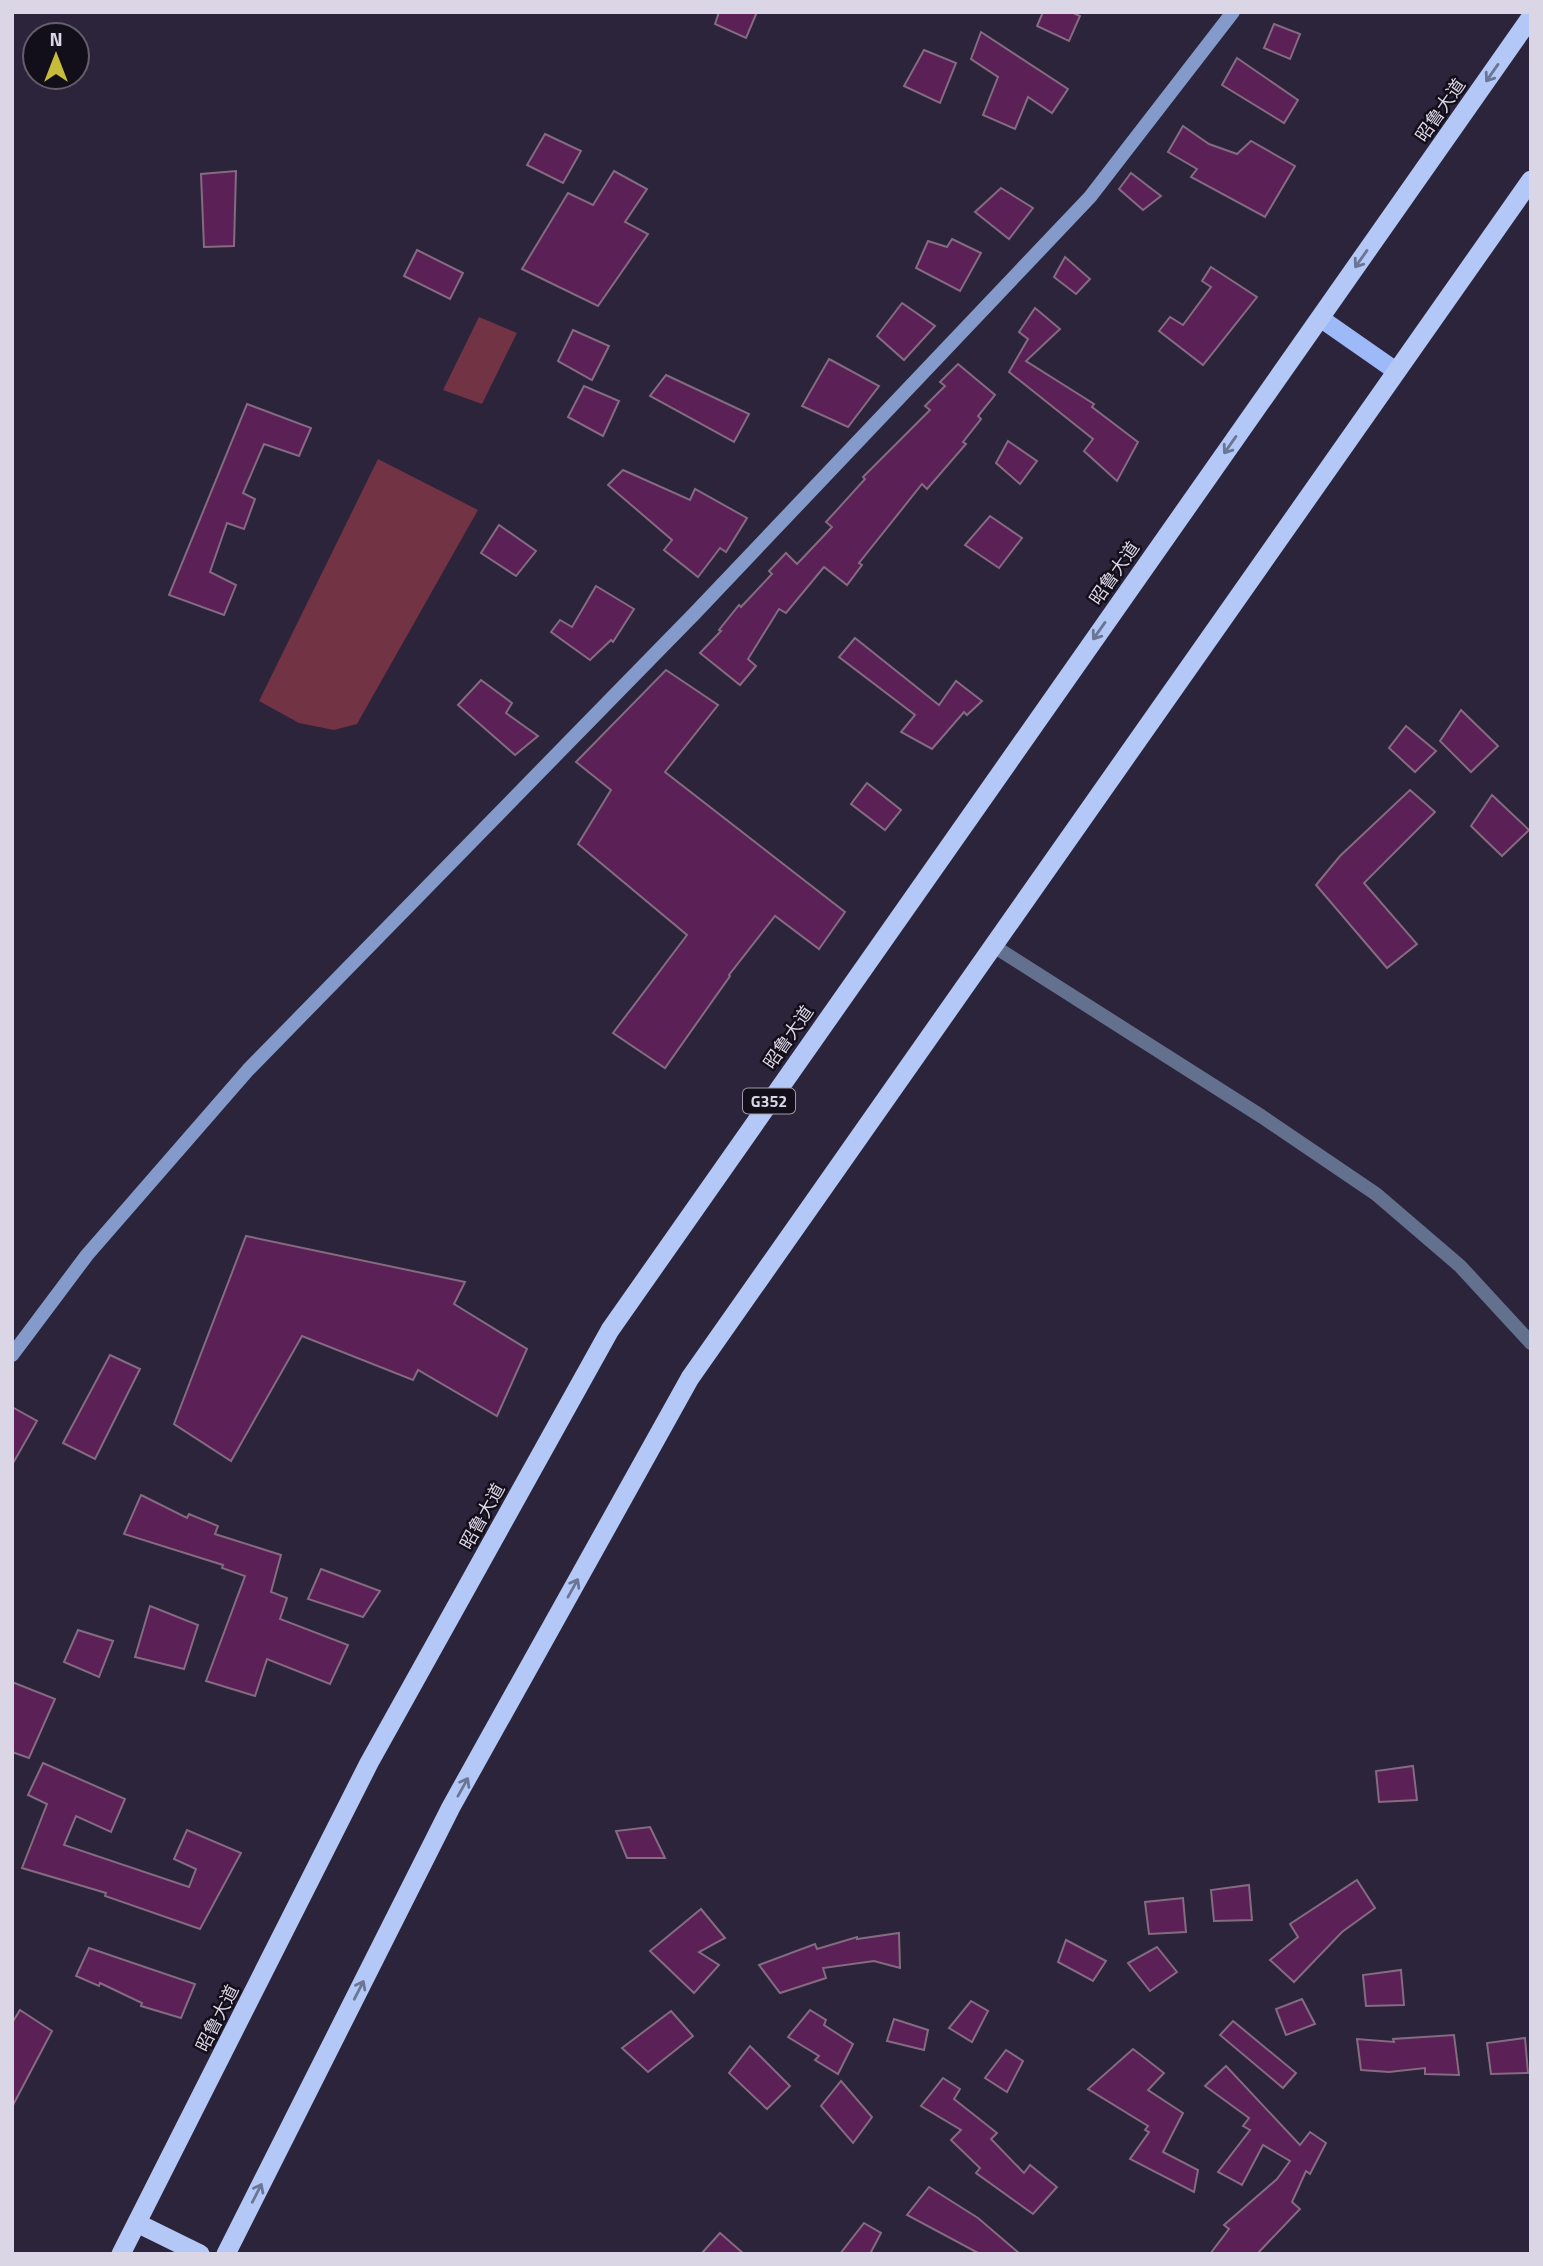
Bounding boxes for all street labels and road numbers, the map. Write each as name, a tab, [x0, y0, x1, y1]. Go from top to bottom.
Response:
street label: 昭鲁大道	[1408, 73, 1472, 147]
street label: 昭鲁大道	[1082, 536, 1146, 610]
street label: 昭鲁大道	[756, 1000, 820, 1074]
road number: G352	[743, 1088, 795, 1114]
street label: 昭鲁大道	[453, 1478, 511, 1554]
street label: 昭鲁大道	[189, 1980, 245, 2056]

